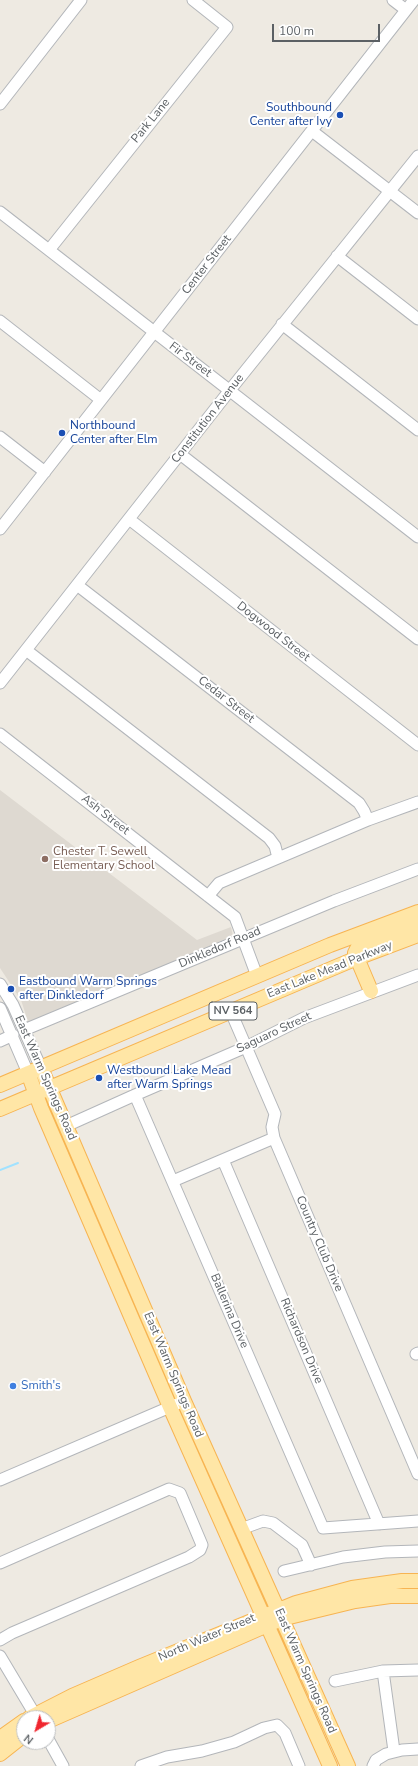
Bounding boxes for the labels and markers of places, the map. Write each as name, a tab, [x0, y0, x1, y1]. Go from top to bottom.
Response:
place label: Southbound Center after Ivy	[250, 101, 332, 129]
marker: Southbound Center after Ivy	[335, 110, 345, 120]
place label: Northbound Center after Elm	[70, 419, 158, 447]
marker: Northbound Center after Elm	[57, 428, 67, 438]
place label: Chester T. Sewell Elementary School	[53, 845, 154, 873]
marker: Chester T. Sewell Elementary School	[40, 854, 50, 864]
place label: Eastbound Warm Springs after Dinkledorf	[19, 975, 157, 1003]
marker: Eastbound Warm Springs after Dinkledorf	[6, 984, 16, 994]
place label: Westbound Lake Mead after Warm Springs	[107, 1064, 231, 1092]
marker: Westbound Lake Mead after Warm Springs	[94, 1073, 104, 1083]
place label: Smith's	[21, 1379, 61, 1393]
marker: Smith's	[8, 1381, 18, 1391]

